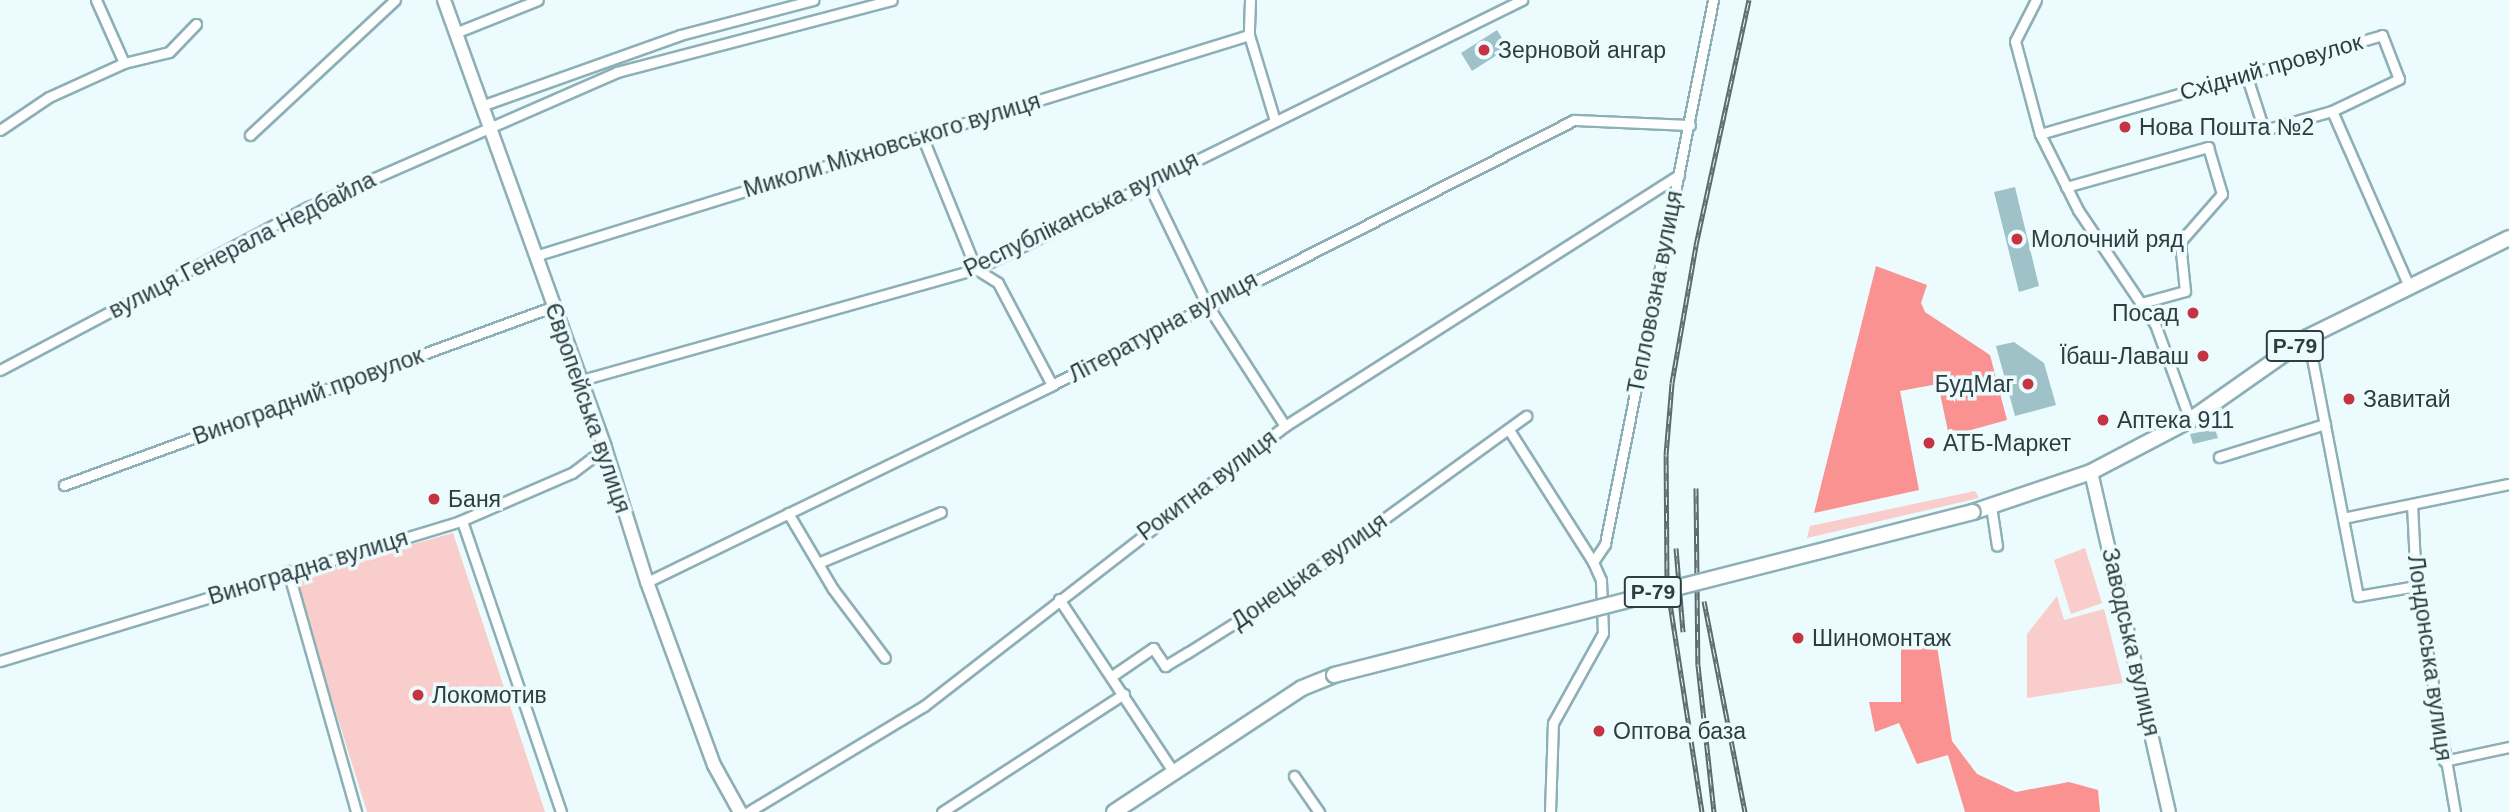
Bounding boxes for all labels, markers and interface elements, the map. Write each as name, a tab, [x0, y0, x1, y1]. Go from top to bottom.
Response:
street label: Східний провулок	[2176, 28, 2366, 106]
place label: Зерновой ангар	[1498, 36, 1666, 64]
marker: Зерновой ангар	[1476, 42, 1492, 58]
street label: Миколи Міхновського вулиця	[740, 87, 1044, 203]
place label: Нова Пошта №2	[2139, 113, 2314, 141]
marker: Нова Пошта №2	[2117, 119, 2133, 135]
street label: Республіканська вулиця	[959, 145, 1203, 283]
street label: вулиця Генерала Недбайла	[104, 166, 380, 324]
street label: Тепловозна вулиця	[1622, 188, 1688, 396]
place label: Молочний ряд	[2031, 225, 2184, 253]
marker: Молочний ряд	[2009, 231, 2025, 247]
street label: Літературна вулиця	[1064, 266, 1262, 388]
street label: Європейська вулиця	[539, 299, 637, 517]
place label: Посад	[2112, 299, 2179, 327]
marker: Посад	[2185, 305, 2201, 321]
road number: Р-79	[2265, 328, 2325, 364]
street label: Виноградний провулок	[189, 341, 427, 451]
place label: Їбаш-Лаваш	[2060, 342, 2189, 370]
marker: Їбаш-Лаваш	[2195, 348, 2211, 364]
place label: БудМаг	[1935, 370, 2014, 398]
marker: БудМаг	[2020, 376, 2036, 392]
place label: Завитай	[2363, 385, 2451, 413]
marker: Завитай	[2341, 391, 2357, 407]
place label: Аптека 911	[2117, 406, 2234, 434]
marker: Аптека 911	[2095, 412, 2111, 428]
street label: Рокитна вулиця	[1132, 424, 1282, 546]
place label: АТБ-Маркет	[1943, 429, 2071, 457]
marker: АТБ-Маркет	[1921, 435, 1937, 451]
place label: Баня	[448, 485, 501, 513]
marker: Баня	[426, 491, 442, 507]
street label: Донецька вулиця	[1226, 507, 1392, 635]
street label: Виноградна вулиця	[205, 523, 411, 611]
street label: Заводська вулиця	[2096, 545, 2166, 739]
street label: Лондонська вулиця	[2402, 553, 2458, 763]
road number: Р-79	[1623, 574, 1683, 610]
place label: Шиномонтаж	[1812, 624, 1951, 652]
marker: Шиномонтаж	[1790, 630, 1806, 646]
place label: Локомотив	[432, 681, 547, 709]
marker: Локомотив	[410, 687, 426, 703]
place label: Оптова база	[1613, 717, 1746, 745]
marker: Оптова база	[1591, 723, 1607, 739]

